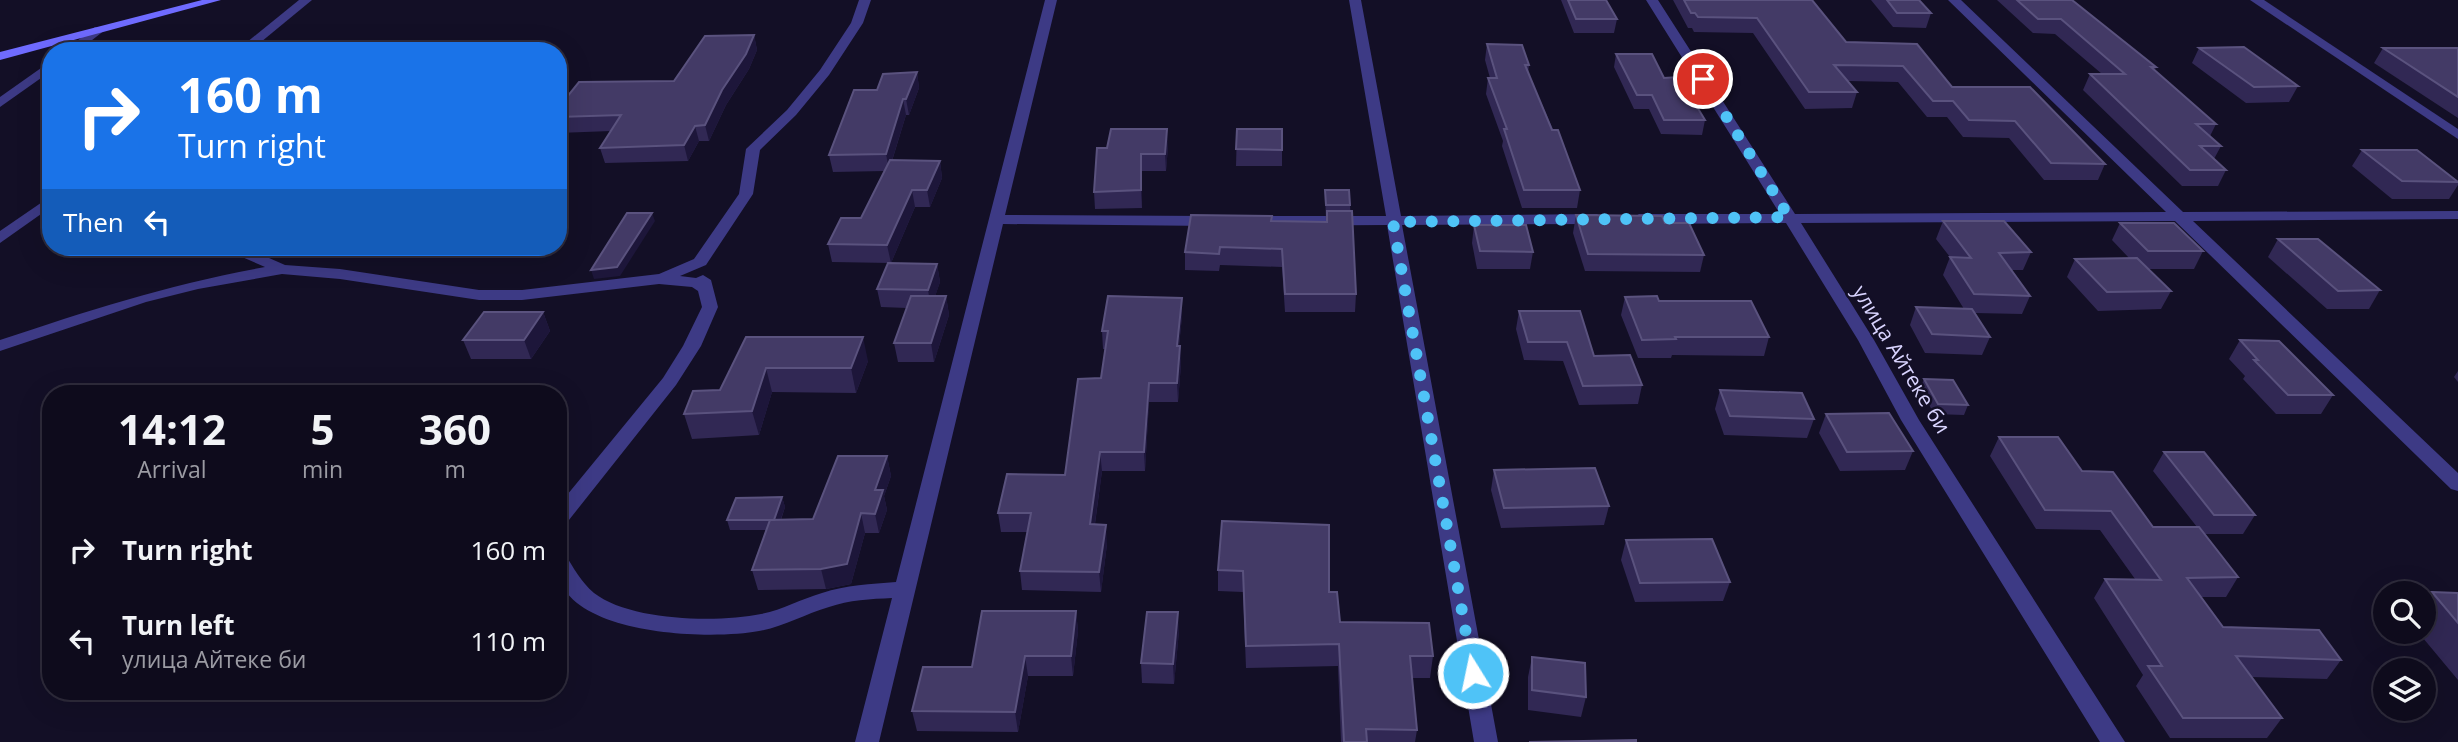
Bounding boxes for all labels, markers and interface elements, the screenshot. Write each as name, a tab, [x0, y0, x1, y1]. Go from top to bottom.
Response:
pin	[1673, 49, 1733, 109]
icon: arrive	[1684, 60, 1722, 98]
text: 160 m	[178, 61, 323, 127]
icon: right	[63, 70, 154, 161]
text: Turn right	[178, 124, 326, 167]
icon: left	[138, 203, 176, 241]
text: Then	[63, 204, 124, 240]
street label: улица Айтеке би	[1847, 280, 1957, 438]
text: 14:12	[118, 400, 226, 457]
text: 5	[310, 400, 335, 457]
text: 360	[419, 400, 491, 457]
text: Arrival	[137, 453, 207, 485]
text: min	[302, 453, 343, 485]
text: m	[444, 453, 466, 485]
icon: right	[63, 531, 101, 569]
text: Turn right	[122, 532, 253, 568]
text: 160 m	[471, 532, 546, 568]
map controls	[2373, 581, 2436, 721]
button: search	[2373, 581, 2436, 644]
text: Turn left	[122, 607, 234, 643]
icon: left	[63, 622, 101, 660]
text: 110 m	[471, 623, 546, 659]
position arrow	[1436, 636, 1510, 710]
text: улица Айтеке би	[122, 643, 306, 675]
button: layers	[2373, 658, 2436, 721]

